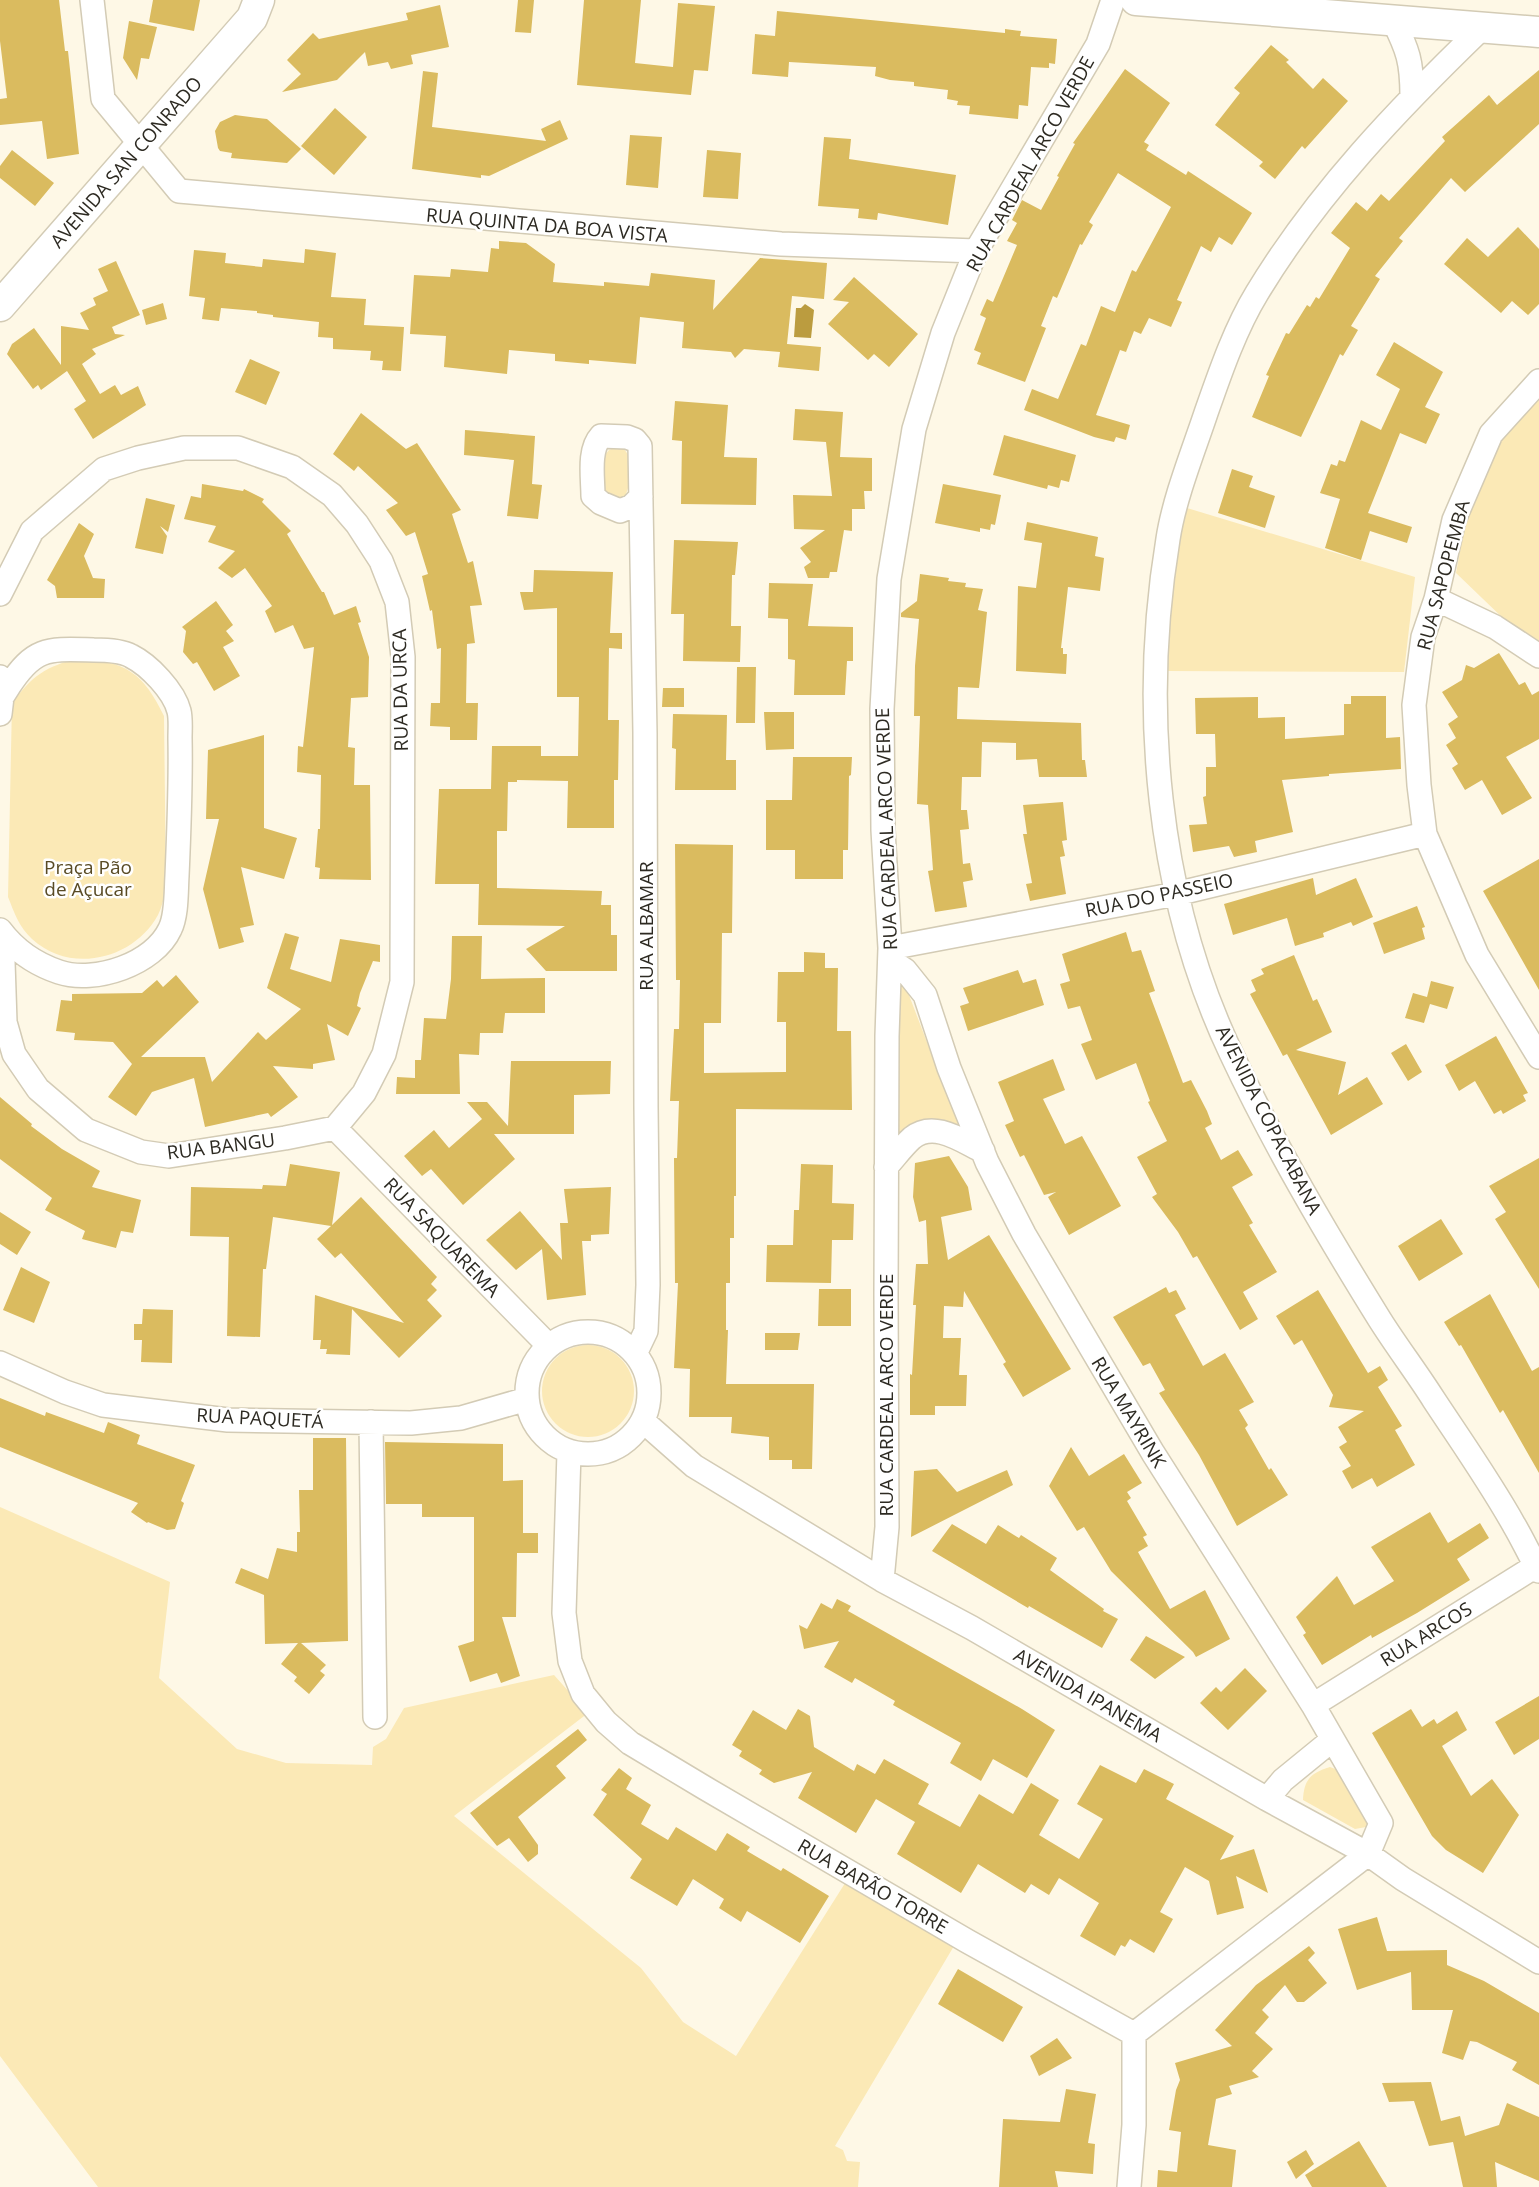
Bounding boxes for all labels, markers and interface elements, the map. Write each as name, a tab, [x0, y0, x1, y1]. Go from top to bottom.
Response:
street label: RUA CARDEAL ARCO VERDE	[960, 52, 1100, 276]
street label: AVENIDA SAN CONRADO	[44, 71, 208, 253]
street label: RUA QUINTA DA BOA VISTA	[425, 201, 669, 249]
street label: RUA SAPOPEMBA	[1410, 497, 1476, 653]
street label: RUA DA URCA	[386, 628, 414, 752]
street label: RUA CARDEAL ARCO VERDE	[869, 707, 903, 951]
park label: Praça Pão de Açucar	[44, 854, 132, 902]
street label: RUA ALBAMAR	[633, 861, 659, 991]
street label: RUA DO PASSEIO	[1082, 867, 1236, 923]
street label: AVENIDA COPACABANA	[1210, 1021, 1328, 1219]
street label: RUA BANGU	[165, 1126, 277, 1166]
street label: RUA SAQUAREMA	[378, 1172, 506, 1302]
street label: RUA CARDEAL ARCO VERDE	[873, 1274, 899, 1516]
street label: RUA MAYRINK	[1086, 1352, 1173, 1473]
street label: RUA PAQUETÁ	[196, 1402, 324, 1434]
street label: RUA ARCOS	[1375, 1596, 1477, 1672]
street label: AVENIDA IPANEMA	[1009, 1642, 1167, 1748]
street label: RUA BARÃO TORRE	[793, 1832, 953, 1940]

